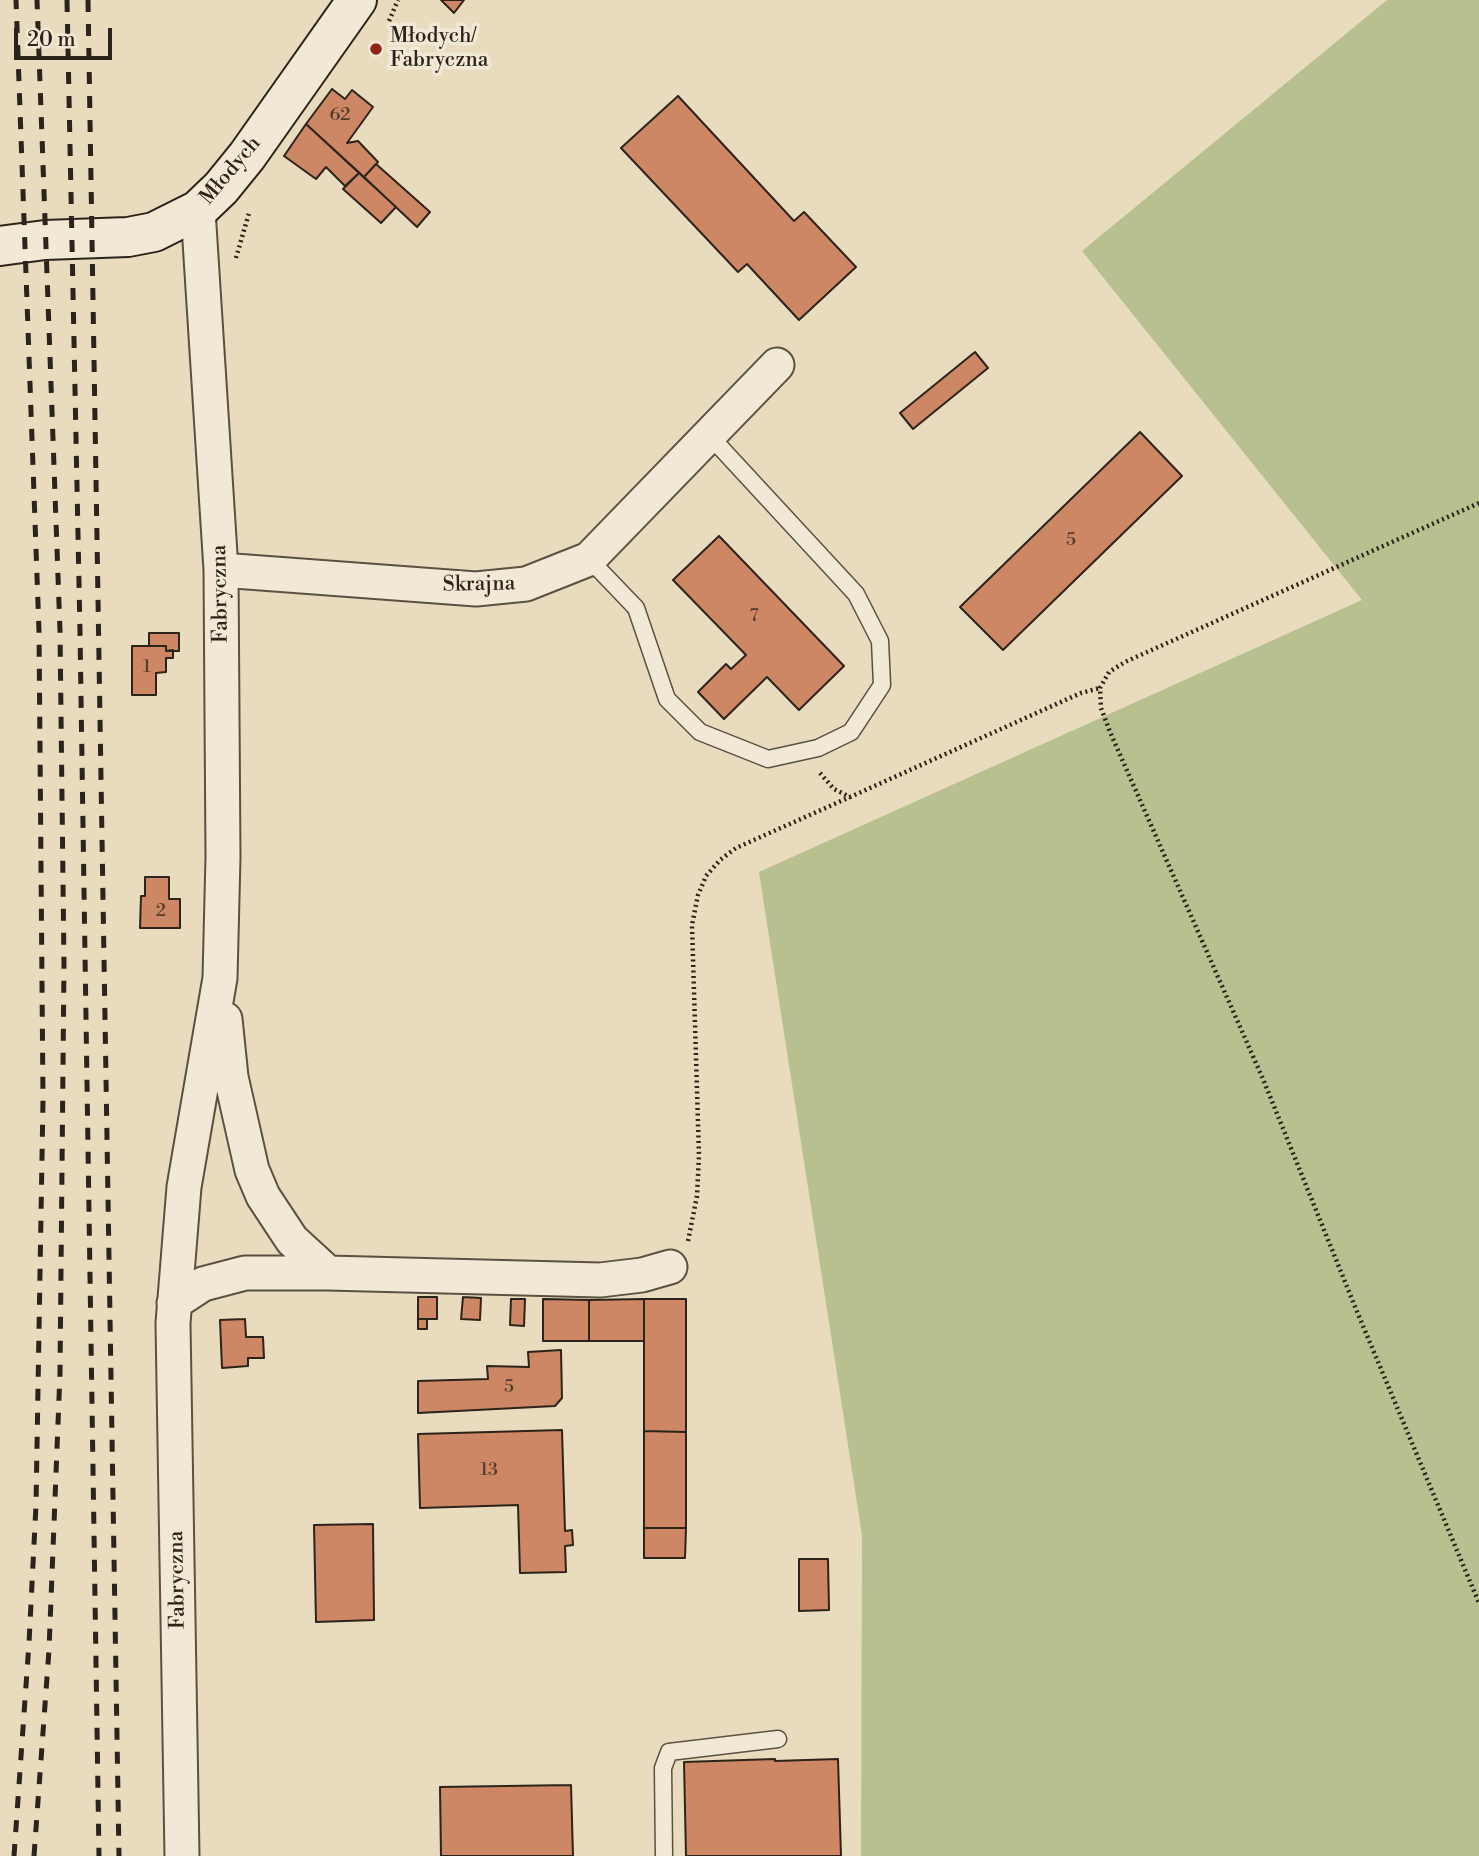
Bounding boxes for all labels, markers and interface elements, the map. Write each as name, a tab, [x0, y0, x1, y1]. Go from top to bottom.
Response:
scale bar	[18, 14, 116, 58]
place label: Młodych/ Fabryczna	[390, 24, 488, 74]
text: 20 m	[27, 27, 76, 53]
marker: Młodych/ Fabryczna	[368, 41, 384, 57]
house number: 62	[329, 105, 351, 127]
street label: Młodych	[195, 132, 267, 210]
house number: 5	[1066, 530, 1076, 552]
street label: Fabryczna	[208, 545, 234, 643]
street label: Skrajna	[443, 572, 515, 598]
house number: 7	[749, 606, 759, 628]
house number: 1	[143, 657, 151, 679]
house number: 2	[156, 901, 166, 923]
house number: 5	[504, 1377, 514, 1399]
house number: 13	[480, 1460, 498, 1482]
street label: Fabryczna	[165, 1531, 191, 1629]

